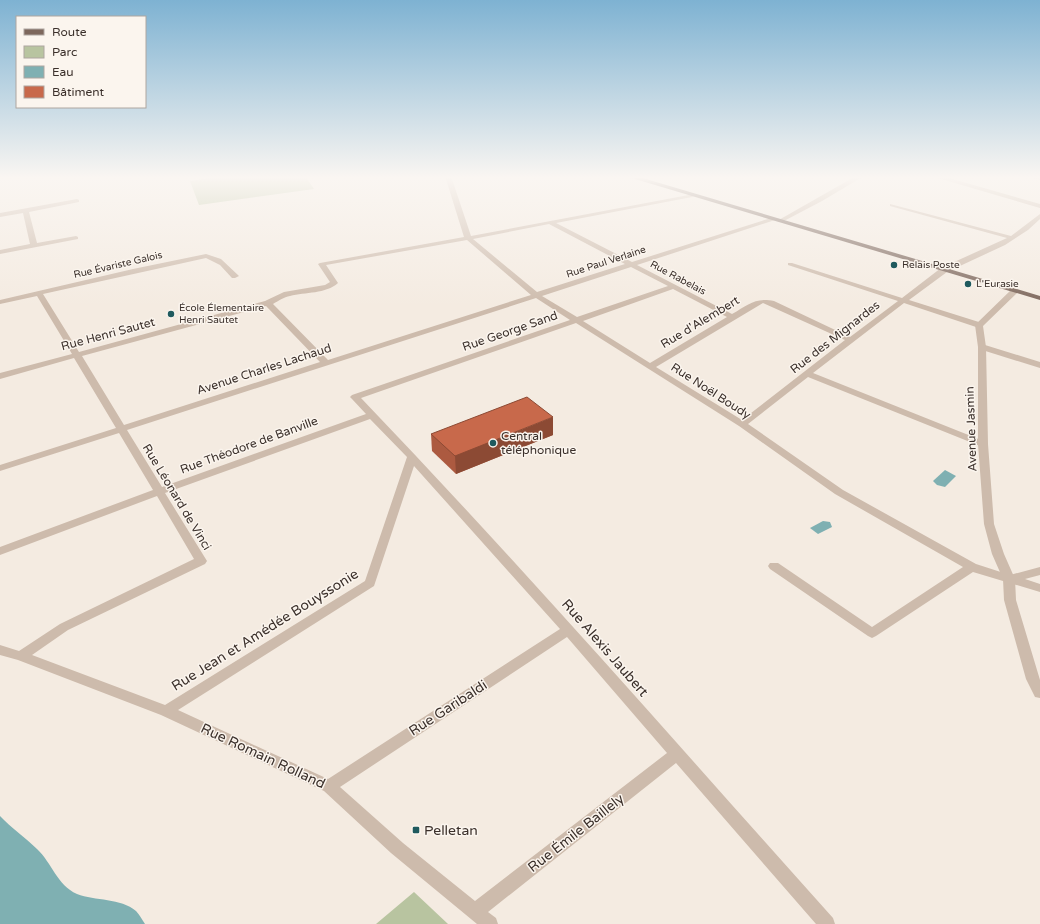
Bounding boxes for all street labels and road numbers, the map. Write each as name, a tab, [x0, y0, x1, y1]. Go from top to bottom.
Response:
street label: Rue Paul Verlaine	[565, 243, 648, 281]
street label: Rue Évariste Galois	[72, 249, 164, 281]
street label: Rue Rabelais	[648, 258, 708, 298]
street label: Rue d'Alembert	[658, 293, 742, 351]
street label: Rue des Mignardes	[787, 298, 883, 376]
street label: Rue George Sand	[461, 308, 559, 354]
street label: Rue Henri Sautet	[59, 315, 157, 353]
street label: Avenue Charles Lachaud	[195, 341, 333, 397]
street label: Rue Noël Boudy	[668, 360, 754, 422]
street label: Avenue Jasmin	[963, 386, 979, 472]
street label: Rue Théodore de Banville	[178, 413, 320, 476]
street label: Rue Léonard de Vinci	[140, 441, 214, 553]
street label: Rue Jean et Amédée Bouyssonie	[168, 565, 362, 695]
street label: Rue Alexis Jaubert	[558, 596, 652, 701]
street label: Rue Garibaldi	[406, 676, 490, 740]
street label: Rue Romain Rolland	[198, 720, 328, 792]
street label: Rue Émile Baillely	[525, 790, 628, 876]

